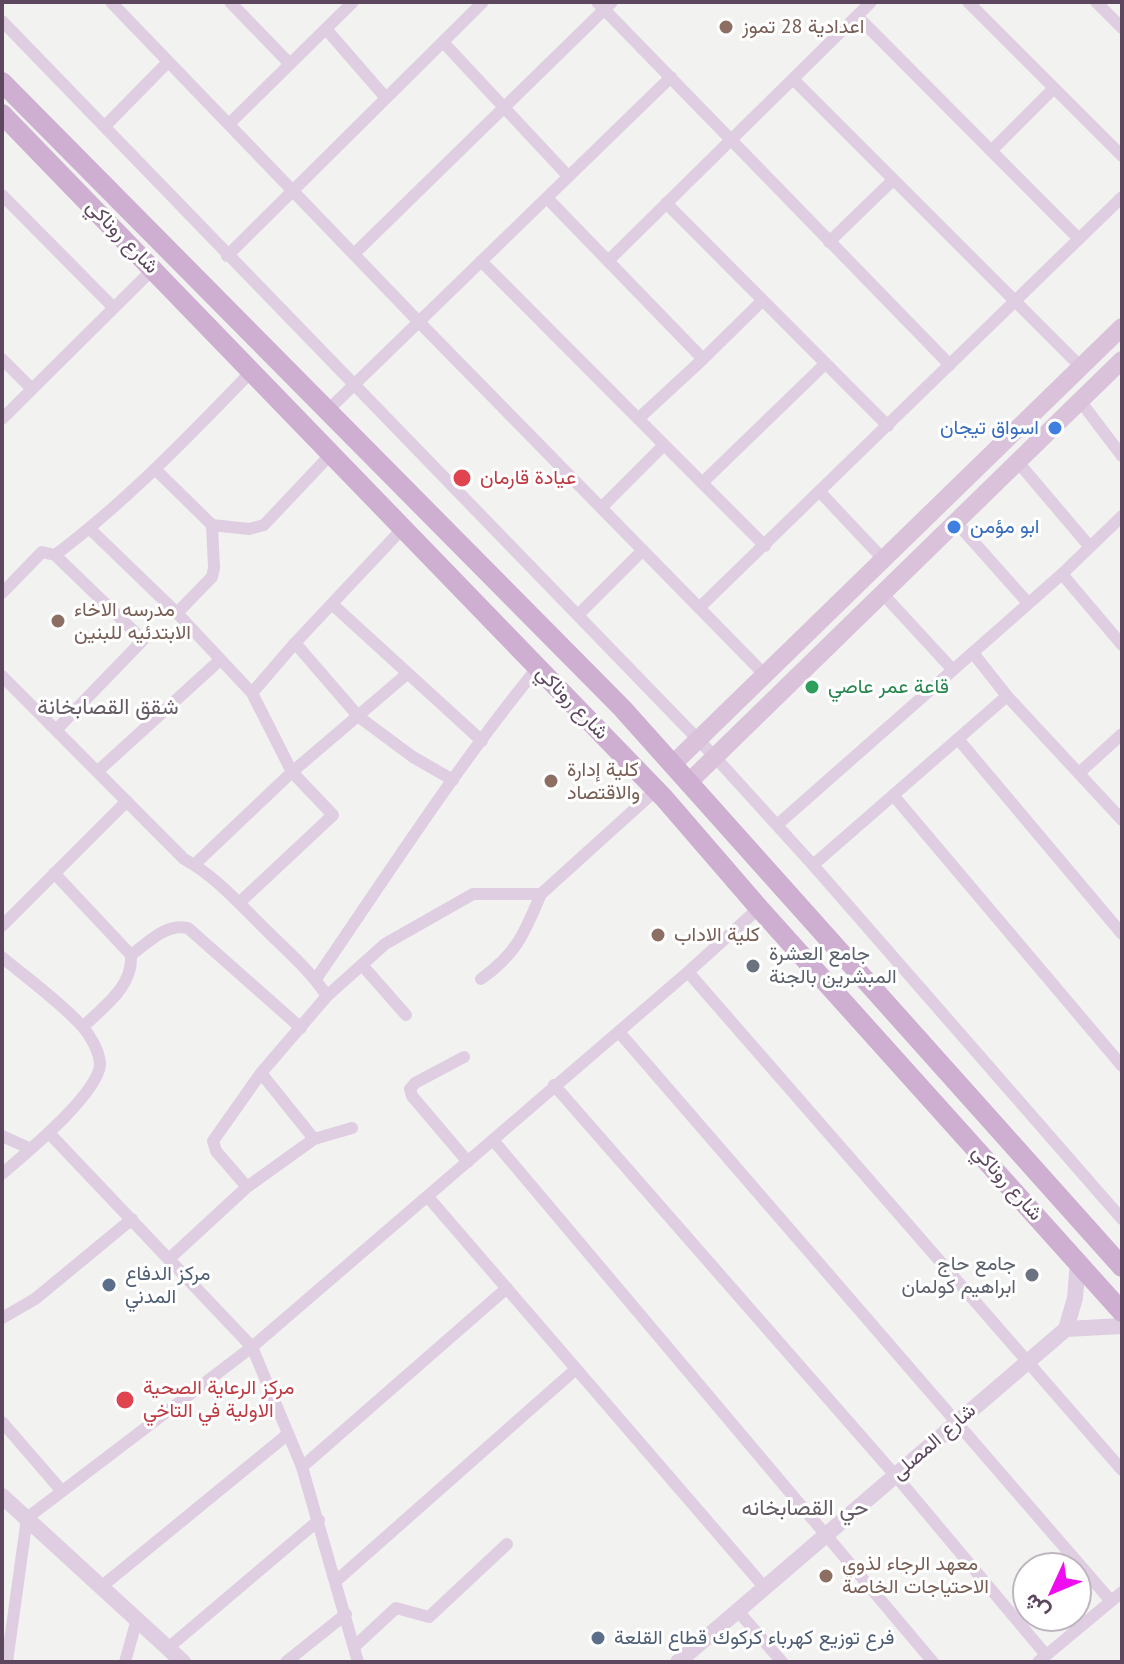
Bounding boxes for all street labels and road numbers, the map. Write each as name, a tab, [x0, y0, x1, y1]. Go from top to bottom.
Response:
street label: شارع روناكي	[81, 195, 163, 279]
street label: شارع روناكي	[531, 661, 613, 745]
street label: شارع روناكي	[967, 1140, 1047, 1226]
street label: شارع المصلى	[887, 1399, 981, 1485]

